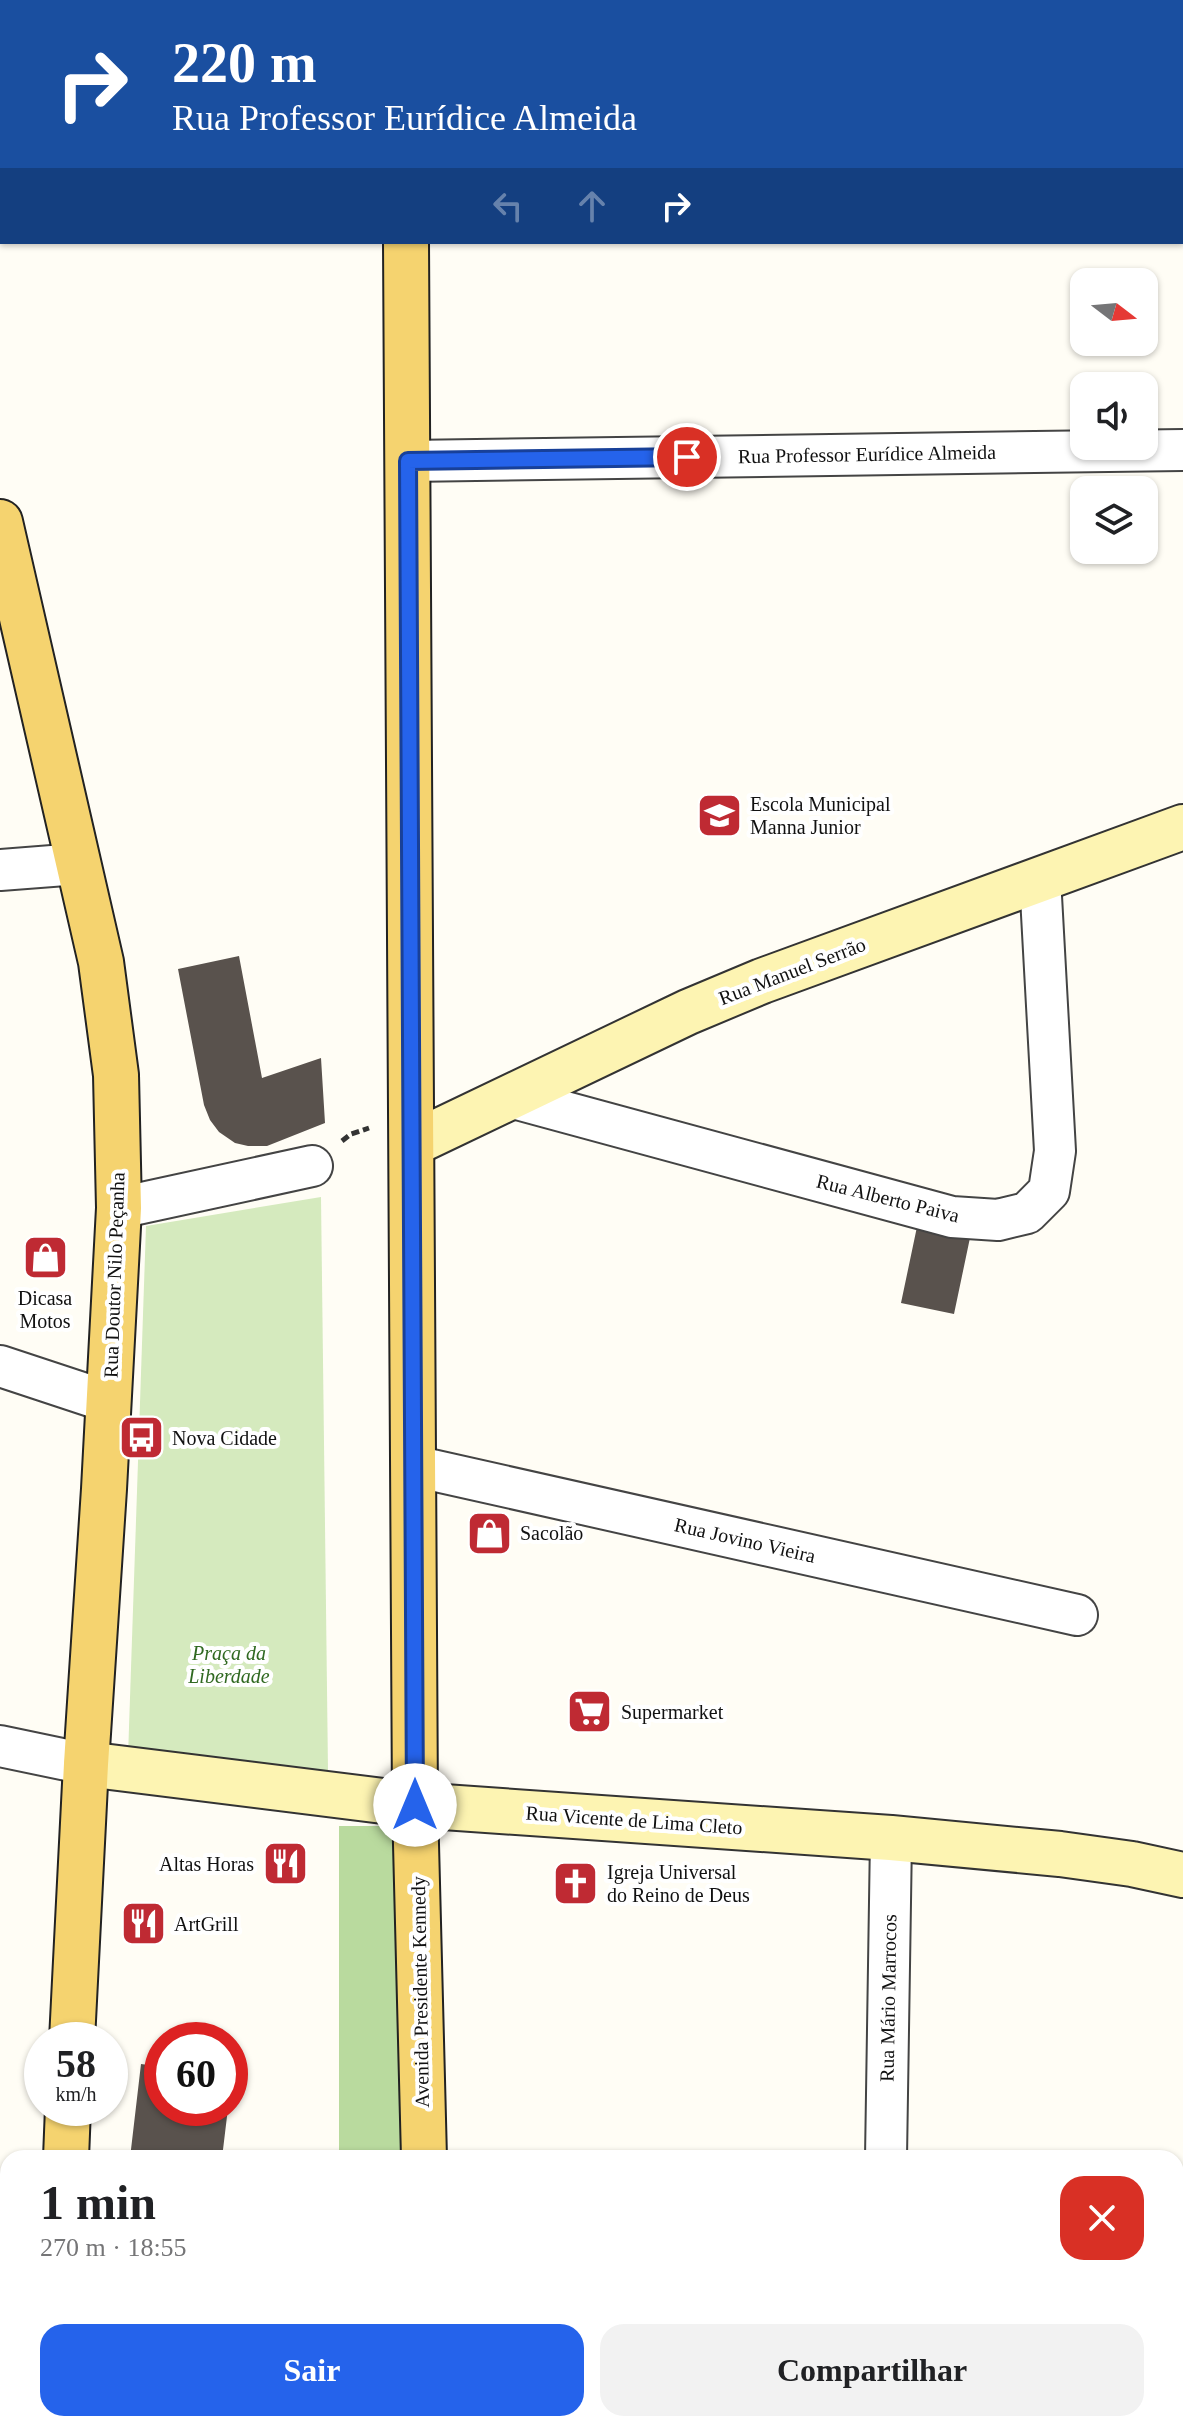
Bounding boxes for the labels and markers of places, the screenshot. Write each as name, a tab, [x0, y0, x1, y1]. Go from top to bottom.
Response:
pin	[653, 423, 721, 491]
school or university icon: Escola Municipal Manna Junior	[695, 792, 743, 840]
place label: Escola Municipal Manna Junior	[750, 793, 891, 838]
shop icon: Dicasa Motos	[21, 1234, 69, 1282]
place label: Dicasa Motos	[18, 1287, 72, 1332]
bus stop icon: Nova Cidade	[117, 1414, 165, 1462]
place label: Nova Cidade	[172, 1427, 277, 1449]
shop icon: Sacolão	[465, 1509, 513, 1557]
place label: Sacolão	[520, 1522, 583, 1544]
supermarket icon: Supermarket	[566, 1688, 614, 1736]
place label: Supermarket	[621, 1701, 724, 1724]
restaurant icon: Altas Horas	[261, 1840, 309, 1888]
place label: Altas Horas	[159, 1853, 254, 1875]
church icon: Igreja Universal do Reino de Deus	[552, 1860, 600, 1908]
place label: Igreja Universal do Reino de Deus	[607, 1861, 750, 1906]
restaurant icon: ArtGrill	[119, 1900, 167, 1948]
place label: ArtGrill	[174, 1913, 239, 1935]

